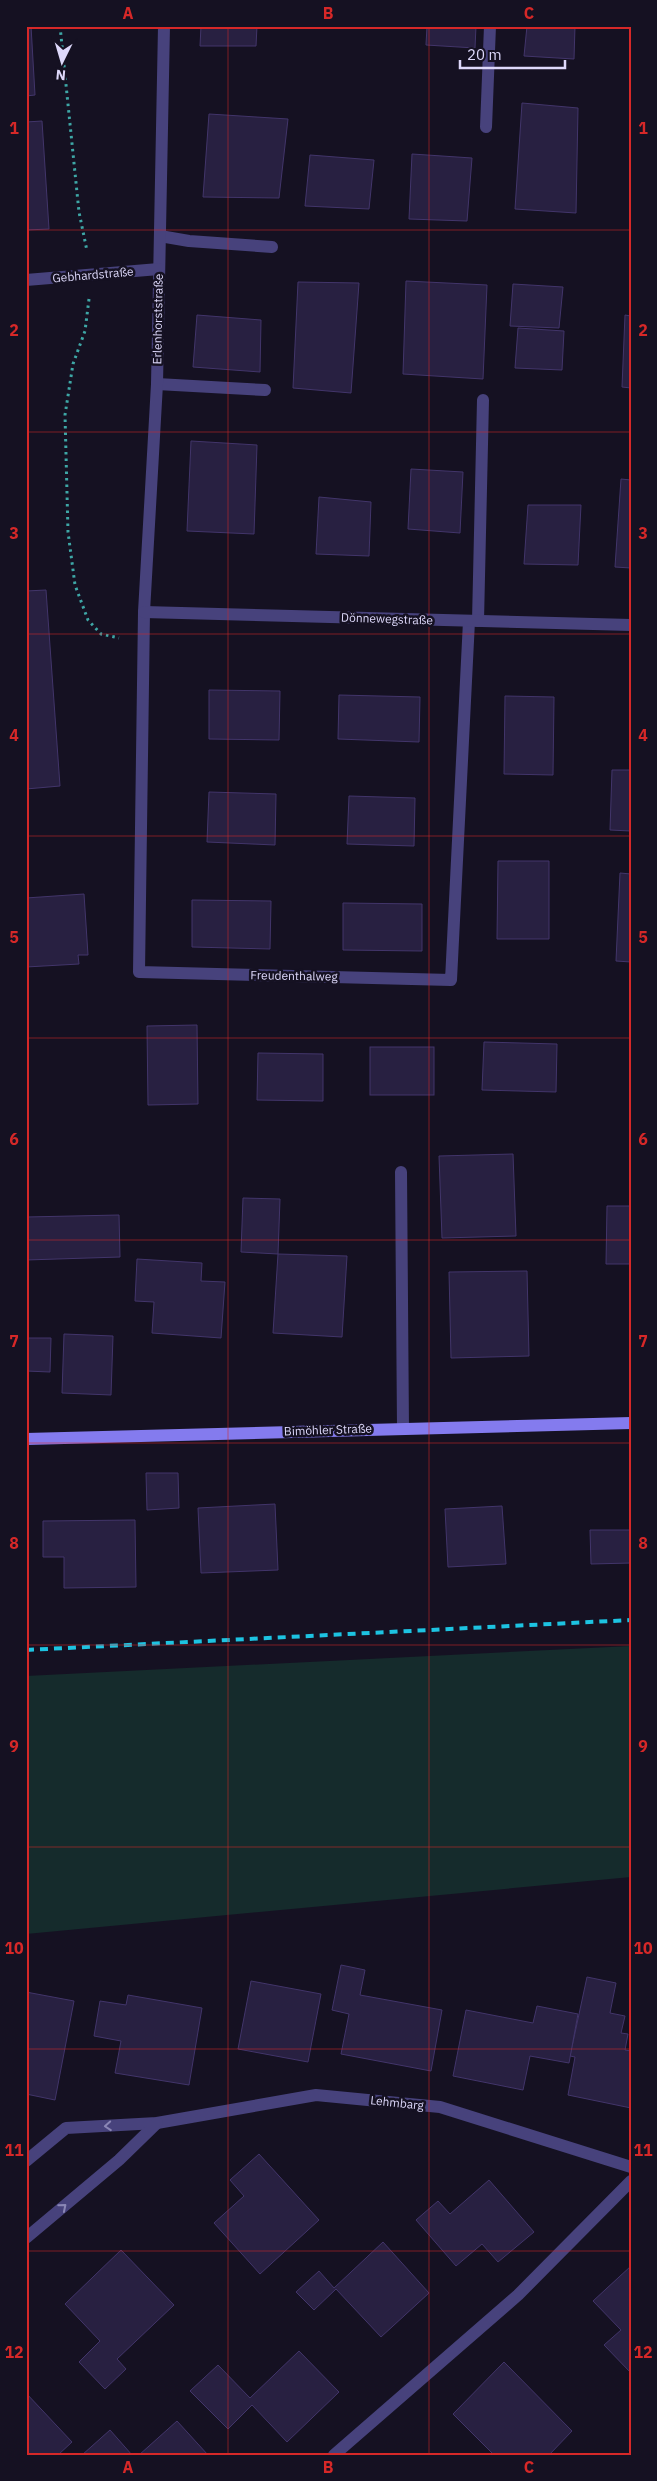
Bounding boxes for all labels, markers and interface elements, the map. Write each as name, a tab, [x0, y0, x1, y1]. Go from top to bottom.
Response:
text: A	[123, 3, 134, 23]
text: B	[323, 3, 334, 23]
text: C	[524, 3, 534, 23]
north arrow	[38, 38, 88, 88]
scale bar	[460, 38, 564, 70]
text: 20 m	[467, 45, 502, 64]
text: N	[55, 66, 67, 84]
text: 1	[9, 118, 19, 138]
text: 1	[638, 118, 648, 138]
street label: Gebhardstraße	[52, 263, 135, 286]
street label: Erlenhorststraße	[149, 273, 166, 365]
text: 2	[9, 320, 19, 340]
text: 2	[638, 320, 648, 340]
text: 3	[9, 523, 19, 543]
text: 3	[638, 523, 648, 543]
street label: Dönnewegstraße	[341, 609, 434, 628]
text: 4	[9, 725, 19, 745]
text: 4	[638, 725, 648, 745]
text: 5	[9, 927, 19, 947]
text: 5	[638, 927, 648, 947]
street label: Freudenthalweg	[250, 967, 338, 984]
text: 6	[9, 1129, 19, 1149]
text: 6	[638, 1129, 648, 1149]
text: 7	[9, 1331, 19, 1351]
text: 7	[638, 1331, 648, 1351]
street label: Bimöhler Straße	[284, 1420, 373, 1439]
text: 8	[9, 1533, 19, 1553]
text: 8	[638, 1533, 648, 1553]
text: 9	[9, 1736, 19, 1756]
text: 9	[638, 1736, 648, 1756]
text: 10	[4, 1938, 24, 1958]
text: 10	[633, 1938, 653, 1958]
street label: Lehmbarg	[370, 2092, 425, 2113]
one-way arrow	[104, 2120, 112, 2131]
text: 11	[4, 2140, 24, 2160]
text: 11	[633, 2140, 653, 2160]
one-way arrow	[58, 2204, 67, 2213]
text: 12	[4, 2342, 24, 2362]
text: 12	[633, 2342, 653, 2362]
text: A	[123, 2457, 134, 2477]
text: B	[323, 2457, 334, 2477]
text: C	[524, 2457, 534, 2477]

